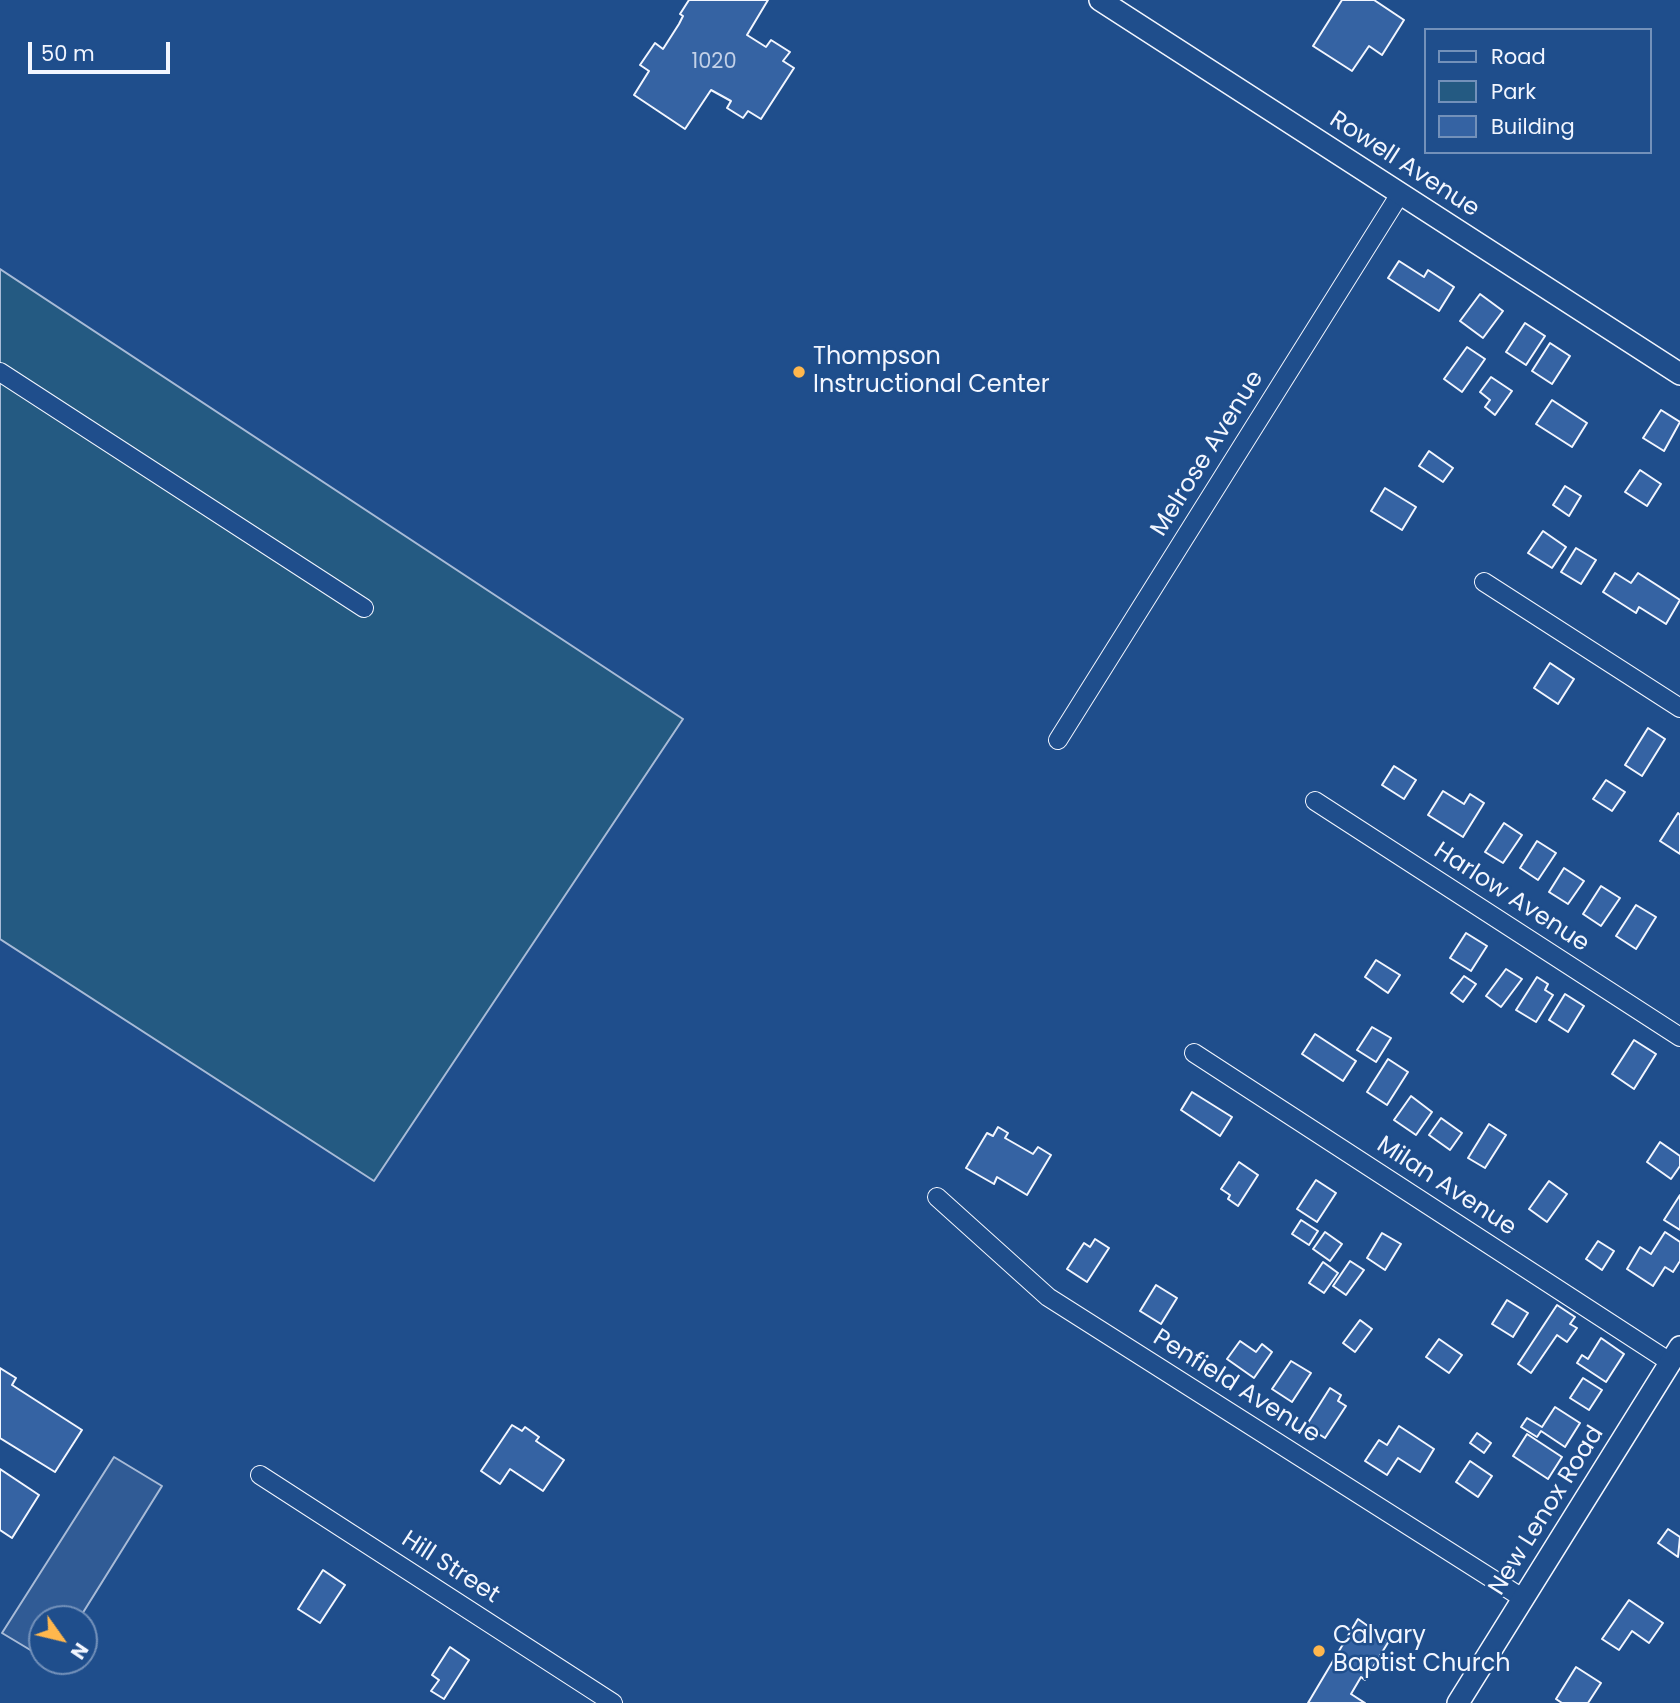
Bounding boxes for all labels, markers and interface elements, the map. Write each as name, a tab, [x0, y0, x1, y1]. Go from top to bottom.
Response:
scale bar	[32, 28, 173, 72]
legend	[1424, 28, 1652, 154]
text: 50 m	[41, 39, 95, 68]
text: Road	[1491, 42, 1546, 71]
house number: 1020	[691, 50, 737, 76]
text: Park	[1491, 77, 1536, 106]
street label: Rowell Avenue	[1324, 106, 1484, 224]
text: Building	[1491, 112, 1575, 141]
place label: Thompson Instructional Center	[813, 344, 1050, 400]
marker: Thompson Instructional Center	[791, 364, 807, 380]
street label: Melrose Avenue	[1146, 366, 1270, 542]
street label: Harlow Avenue	[1428, 837, 1594, 959]
street label: Milan Avenue	[1371, 1131, 1521, 1243]
street label: Penfield Avenue	[1147, 1324, 1325, 1450]
street label: New Lenox Road	[1483, 1421, 1611, 1601]
street label: Hill Street	[396, 1526, 504, 1610]
north arrow	[28, 1605, 98, 1675]
place label: Calvary Baptist Church	[1333, 1623, 1511, 1679]
text: N	[64, 1637, 94, 1664]
marker: Calvary Baptist Church	[1311, 1643, 1327, 1659]

